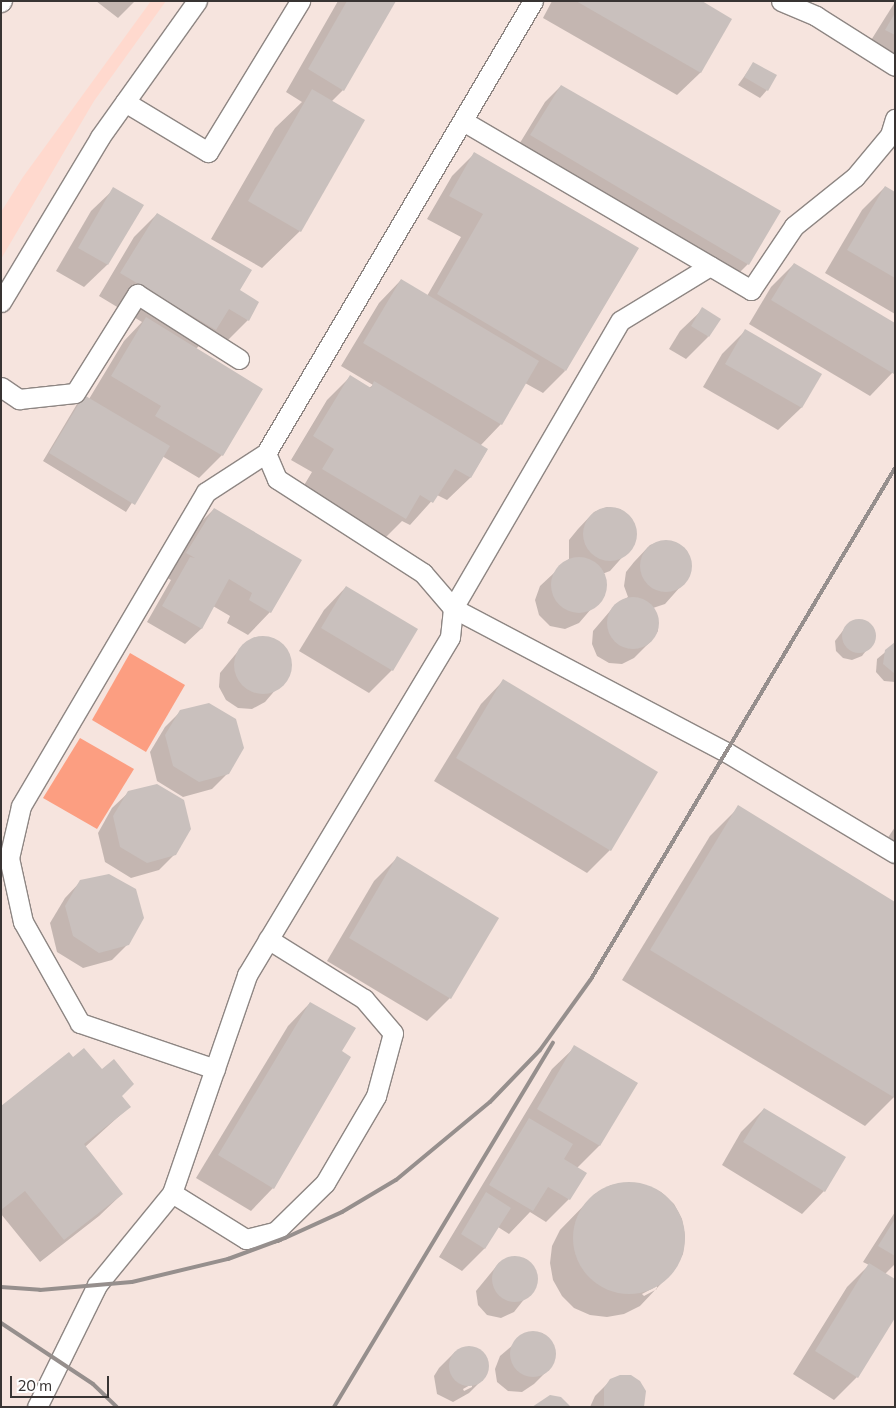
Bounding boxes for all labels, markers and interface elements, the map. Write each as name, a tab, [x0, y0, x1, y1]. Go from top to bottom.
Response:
scale bar	[12, 1366, 111, 1398]
text: 20 m	[18, 1376, 52, 1394]

